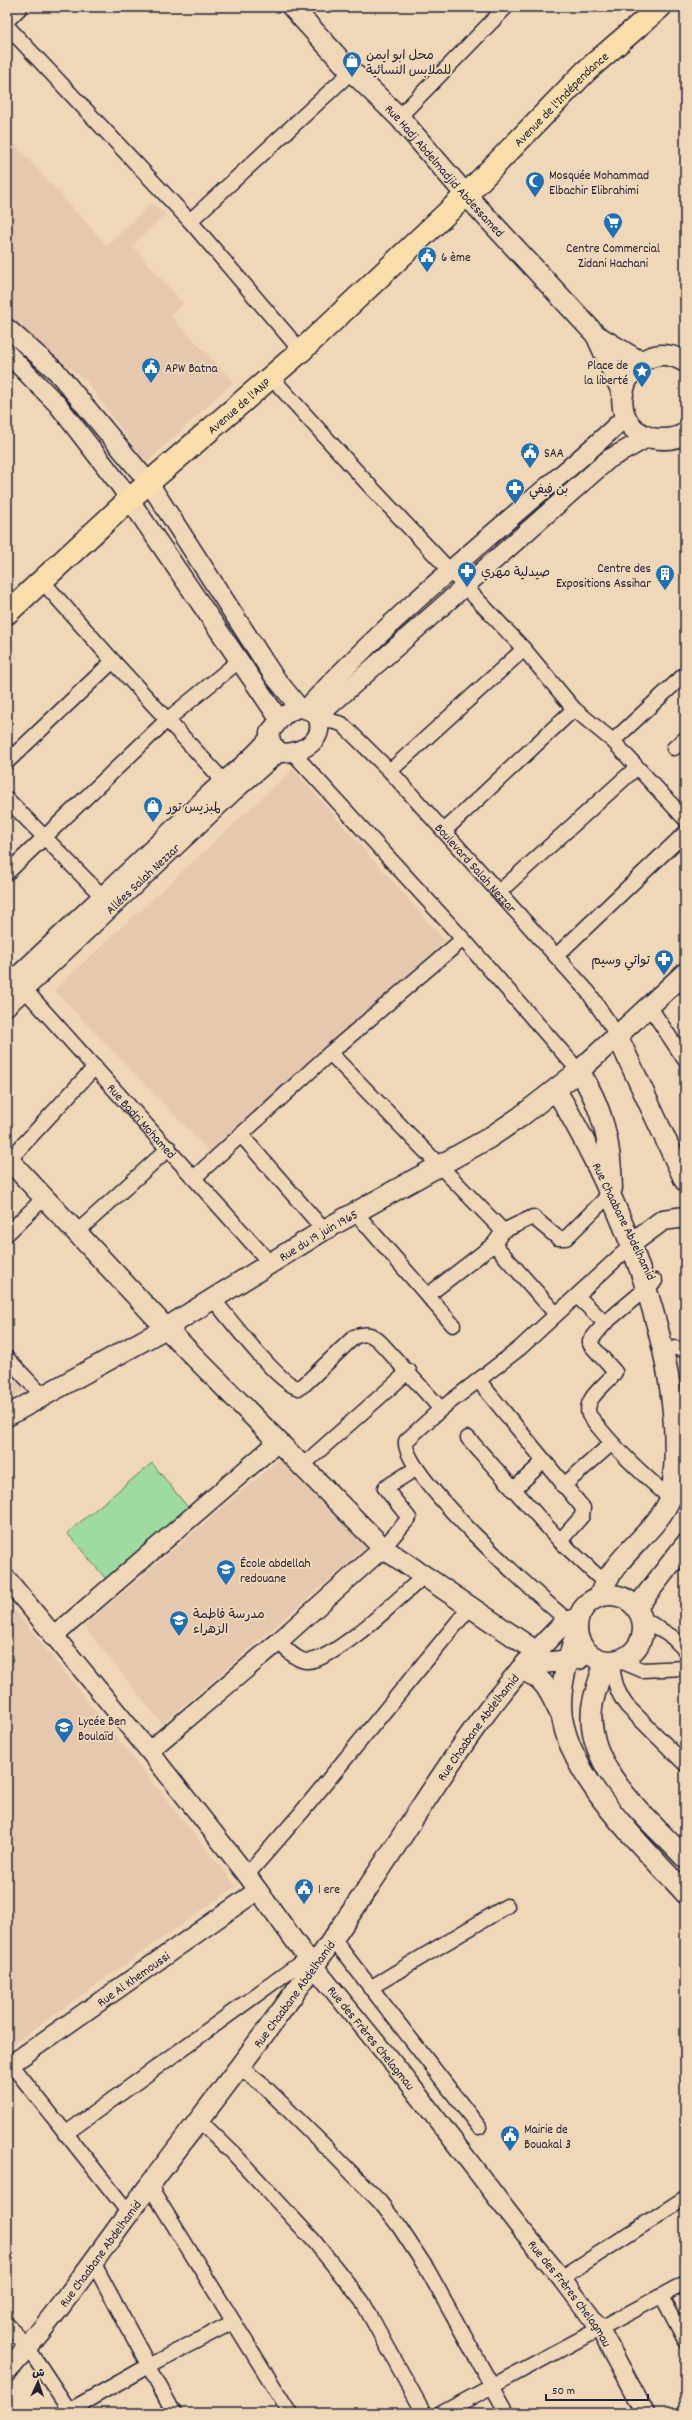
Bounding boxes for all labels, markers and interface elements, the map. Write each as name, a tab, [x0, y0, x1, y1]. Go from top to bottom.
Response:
place label: محل ابو ايمن للملابس النسائية	[366, 47, 451, 81]
street label: Avenue de l'Indépendance	[510, 48, 614, 152]
shop icon: محل ابو ايمن للملابس النسائية	[341, 50, 363, 78]
street label: Rue Hadj Abdelmadjid Abdessamed	[379, 101, 508, 243]
place label: Mosquée Mohammad Elbachir Elibrahimi	[549, 167, 649, 201]
mosque icon: Mosquée Mohammad Elbachir Elibrahimi	[524, 170, 546, 198]
supermarket icon: Centre Commercial Zidani Hachani	[602, 211, 624, 239]
place label: Centre Commercial Zidani Hachani	[566, 240, 660, 274]
public building icon: 6 ème	[416, 245, 438, 273]
place label: 6 ème	[441, 249, 471, 268]
public building icon: APW Batna	[140, 356, 162, 384]
place label: Place de la liberté	[584, 357, 628, 391]
place label: APW Batna	[165, 360, 219, 379]
place icon: Place de la liberté	[631, 360, 653, 388]
street label: Avenue de l'ANP	[204, 374, 276, 440]
public building icon: SAA	[519, 441, 541, 469]
place label: SAA	[544, 445, 564, 464]
pharmacy icon: بن فيفي	[504, 477, 526, 505]
place label: بن فيفي	[529, 481, 568, 500]
pharmacy icon: صيدلية مهري	[456, 560, 478, 588]
place label: Centre des Expositions Assihar	[556, 560, 651, 594]
building icon: Centre des Expositions Assihar	[654, 563, 676, 591]
place label: صيدلية مهري	[481, 564, 550, 583]
shop icon: لمبزيس تور	[142, 795, 164, 823]
place label: لمبزيس تور	[166, 799, 221, 818]
street label: Boulevard Salah Nezzar	[429, 820, 520, 918]
street label: Allées Salah Nezzar	[102, 840, 185, 920]
pharmacy icon: تواتي وسيم	[653, 948, 675, 976]
place label: تواتي وسيم	[591, 952, 650, 971]
street label: Rue Badri Mohamed	[101, 1080, 179, 1164]
street label: Rue Chaabane Abdelhamid	[586, 1160, 660, 1284]
street label: Rue du 19 juin 1965	[276, 1206, 362, 1268]
place label: École abdellah redouane	[240, 1555, 311, 1589]
school or university icon: École abdellah redouane	[215, 1558, 237, 1586]
place label: مدرسة فاطمة الزهراء	[193, 1606, 265, 1640]
school or university icon: مدرسة فاطمة الزهراء	[168, 1609, 190, 1637]
street label: Rue Chaabane Abdelhamid	[434, 1671, 525, 1786]
place label: Lycée Ben Boulaïd	[78, 1713, 126, 1747]
school or university icon: Lycée Ben Boulaïd	[53, 1716, 75, 1744]
public building icon: 1 ere	[293, 1877, 315, 1905]
place label: 1 ere	[318, 1881, 340, 1900]
street label: Rue Chaabane Abdelhamid	[250, 1937, 341, 2053]
street label: Rue Al Khemoussi	[94, 1948, 175, 2013]
street label: Rue des Frères Chelagmau	[321, 1983, 418, 2095]
place label: Mairie de Bouakal 3	[524, 2121, 571, 2155]
public building icon: Mairie de Bouakal 3	[499, 2124, 521, 2152]
street label: Rue Chaabane Abdelhamid	[56, 2197, 147, 2312]
street label: Rue des Frères Chelagmau	[522, 2237, 615, 2351]
north arrow	[18, 2362, 58, 2402]
text: ش	[32, 2366, 45, 2382]
scale bar	[546, 2376, 648, 2402]
text: 50 m	[552, 2383, 575, 2400]

